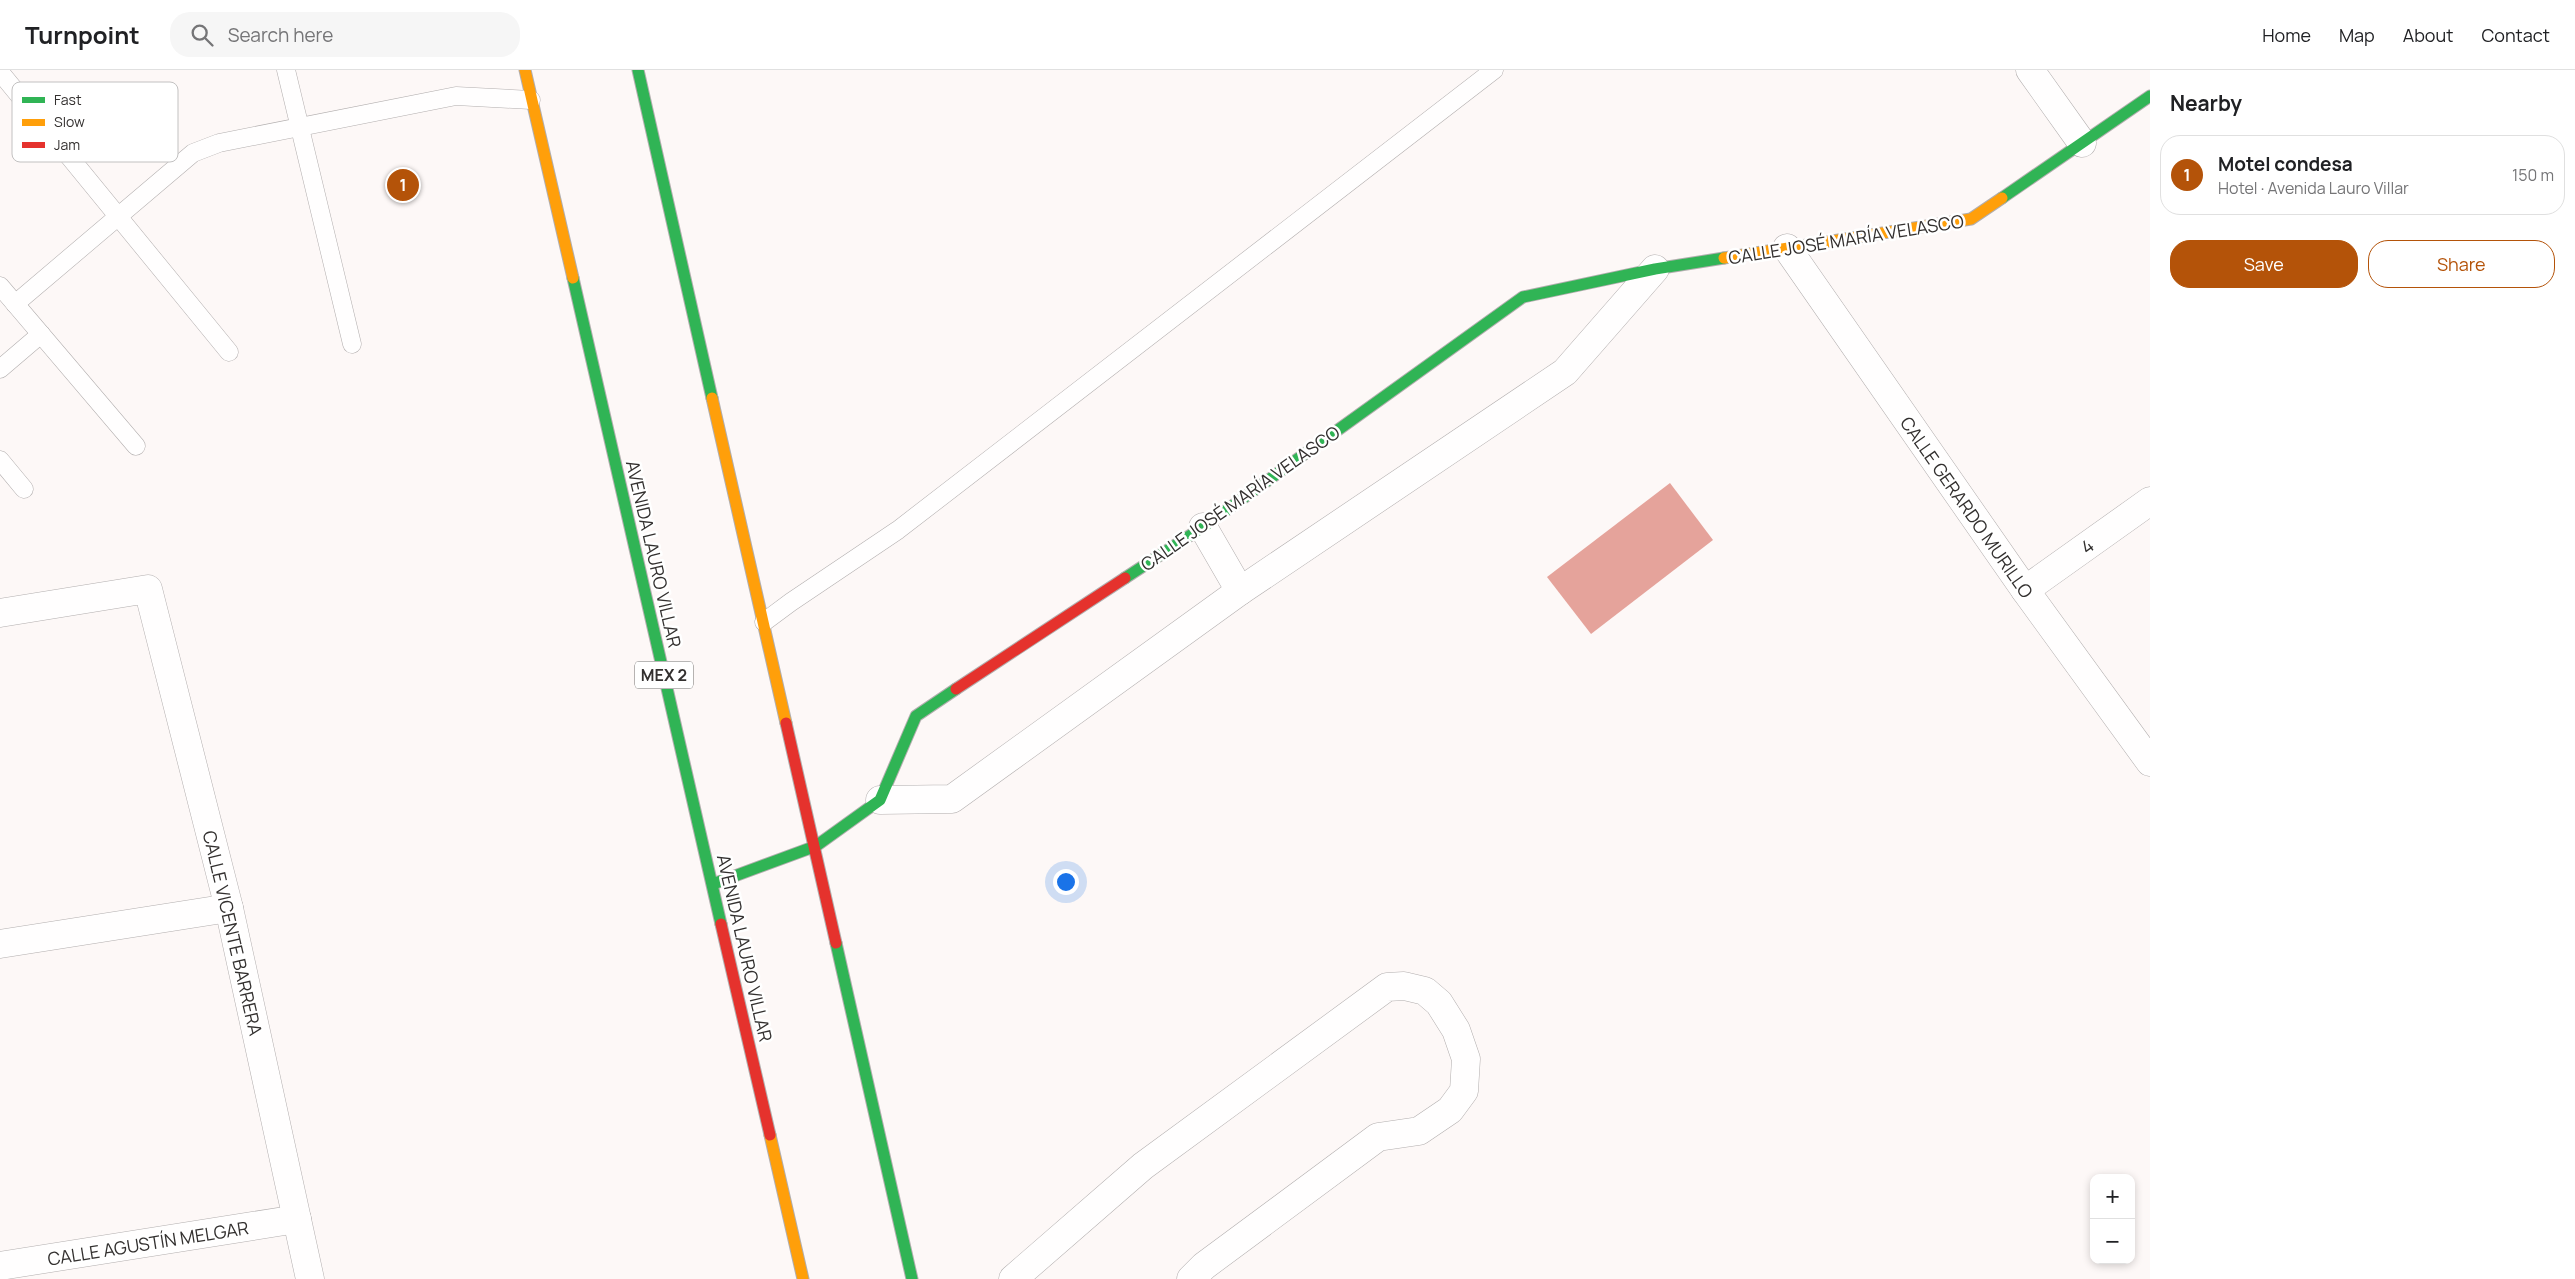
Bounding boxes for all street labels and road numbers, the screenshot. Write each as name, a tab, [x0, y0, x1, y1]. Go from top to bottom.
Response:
street label: CALLE JOSÉ MARÍA VELASCO	[1727, 209, 1965, 269]
street label: CALLE GERARDO MURILLO	[1895, 412, 2039, 602]
street label: CALLE JOSÉ MARÍA VELASCO	[1136, 420, 1344, 576]
street label: AVENIDA LAURO VILLAR	[621, 458, 687, 650]
street label: 4	[2076, 533, 2098, 559]
road number: MEX 2	[635, 662, 693, 688]
street label: CALLE VICENTE BARRERA	[198, 828, 268, 1038]
street label: AVENIDA LAURO VILLAR	[712, 852, 778, 1044]
street label: CALLE AGUSTÍN MELGAR	[46, 1215, 250, 1271]

